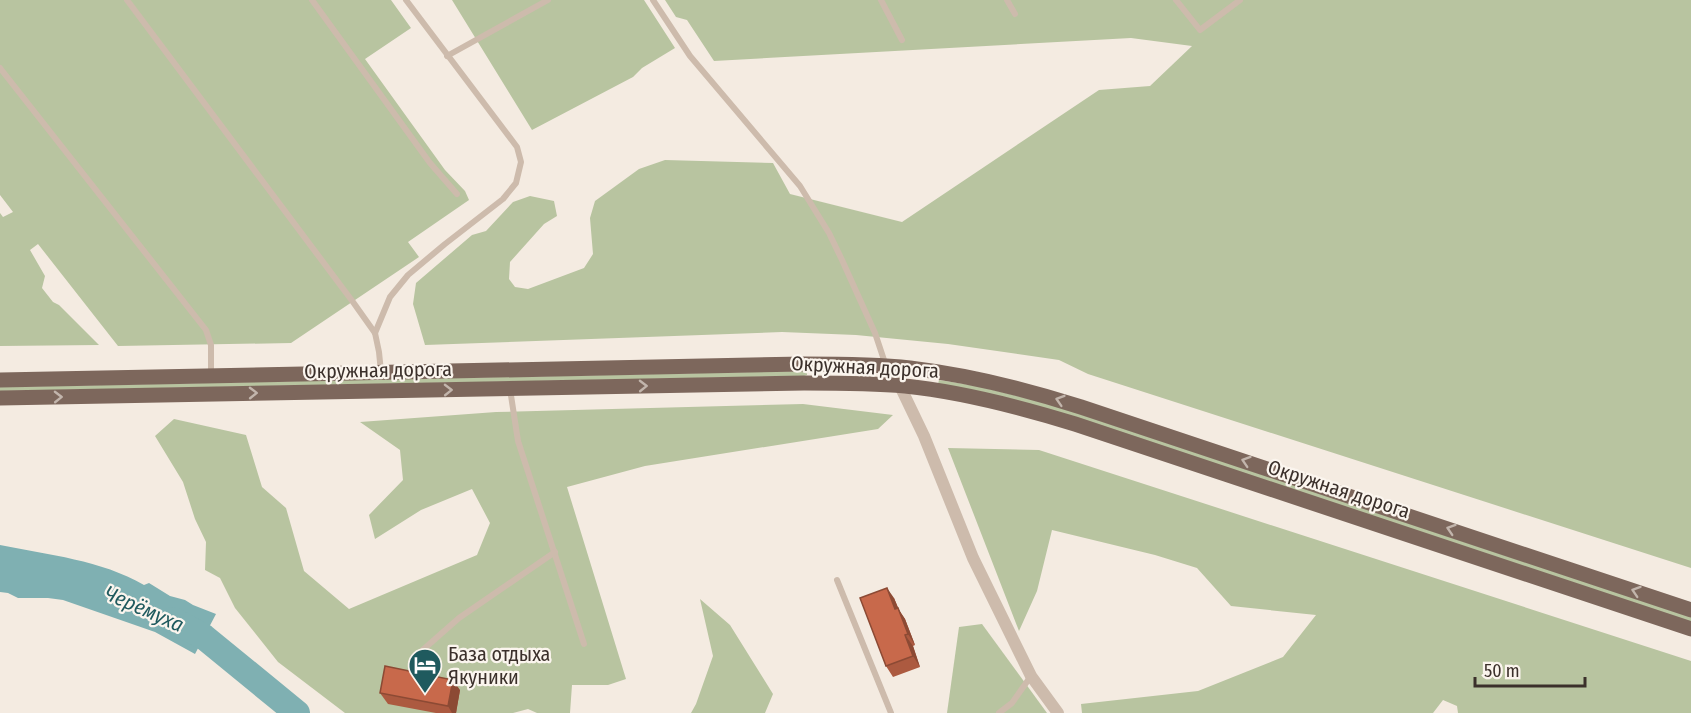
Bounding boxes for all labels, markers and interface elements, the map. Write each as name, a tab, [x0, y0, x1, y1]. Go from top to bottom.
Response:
street label: Окружная дорога	[791, 351, 939, 383]
street label: Окружная дорога	[304, 357, 452, 383]
one-way arrow	[639, 380, 648, 392]
one-way arrow	[444, 383, 453, 396]
one-way arrow	[249, 387, 258, 399]
one-way arrow	[54, 391, 63, 403]
one-way arrow	[1055, 395, 1066, 407]
street label: Окружная дорога	[1265, 455, 1413, 523]
one-way arrow	[1241, 456, 1252, 468]
one-way arrow	[1446, 524, 1456, 537]
water label: Черёмуха	[100, 580, 188, 638]
one-way arrow	[1631, 586, 1641, 599]
place label: База отдыха Якуники	[448, 642, 550, 689]
hotel icon: База отдыха Якуники	[407, 647, 443, 694]
scale bar	[1475, 650, 1584, 688]
text: 50 m	[1484, 660, 1520, 682]

